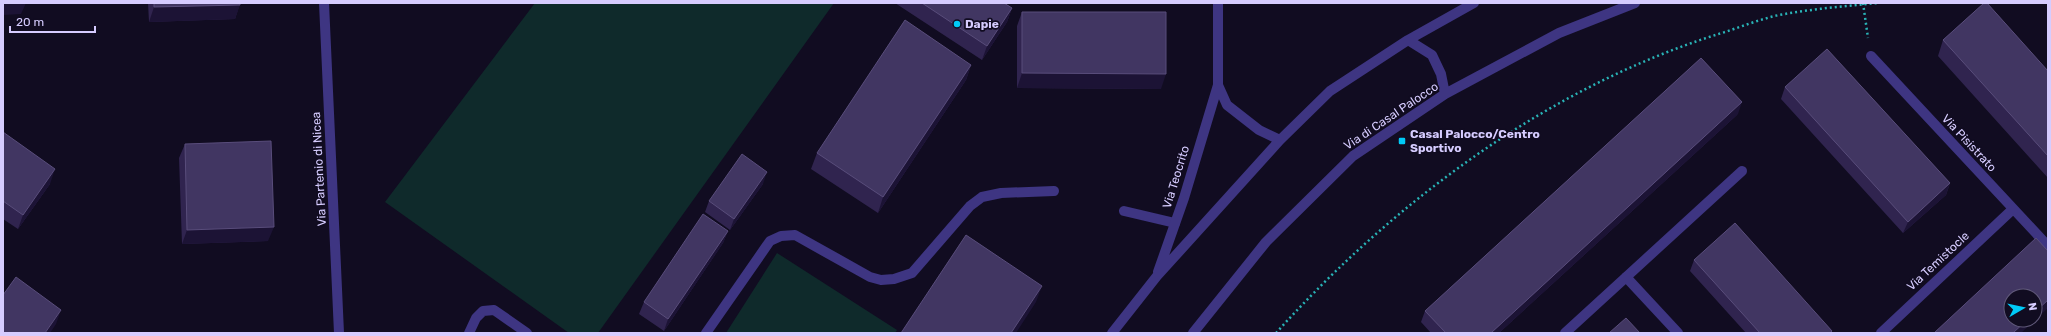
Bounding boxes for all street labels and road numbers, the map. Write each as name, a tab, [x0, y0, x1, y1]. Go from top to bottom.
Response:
street label: Via di Casal Palocco	[1341, 79, 1441, 153]
street label: Via Partenio di Nicea	[309, 111, 329, 227]
street label: Via Pisistrato	[1939, 111, 1999, 175]
street label: Via Teocrito	[1160, 144, 1192, 210]
street label: Via Temistocle	[1904, 228, 1972, 293]

